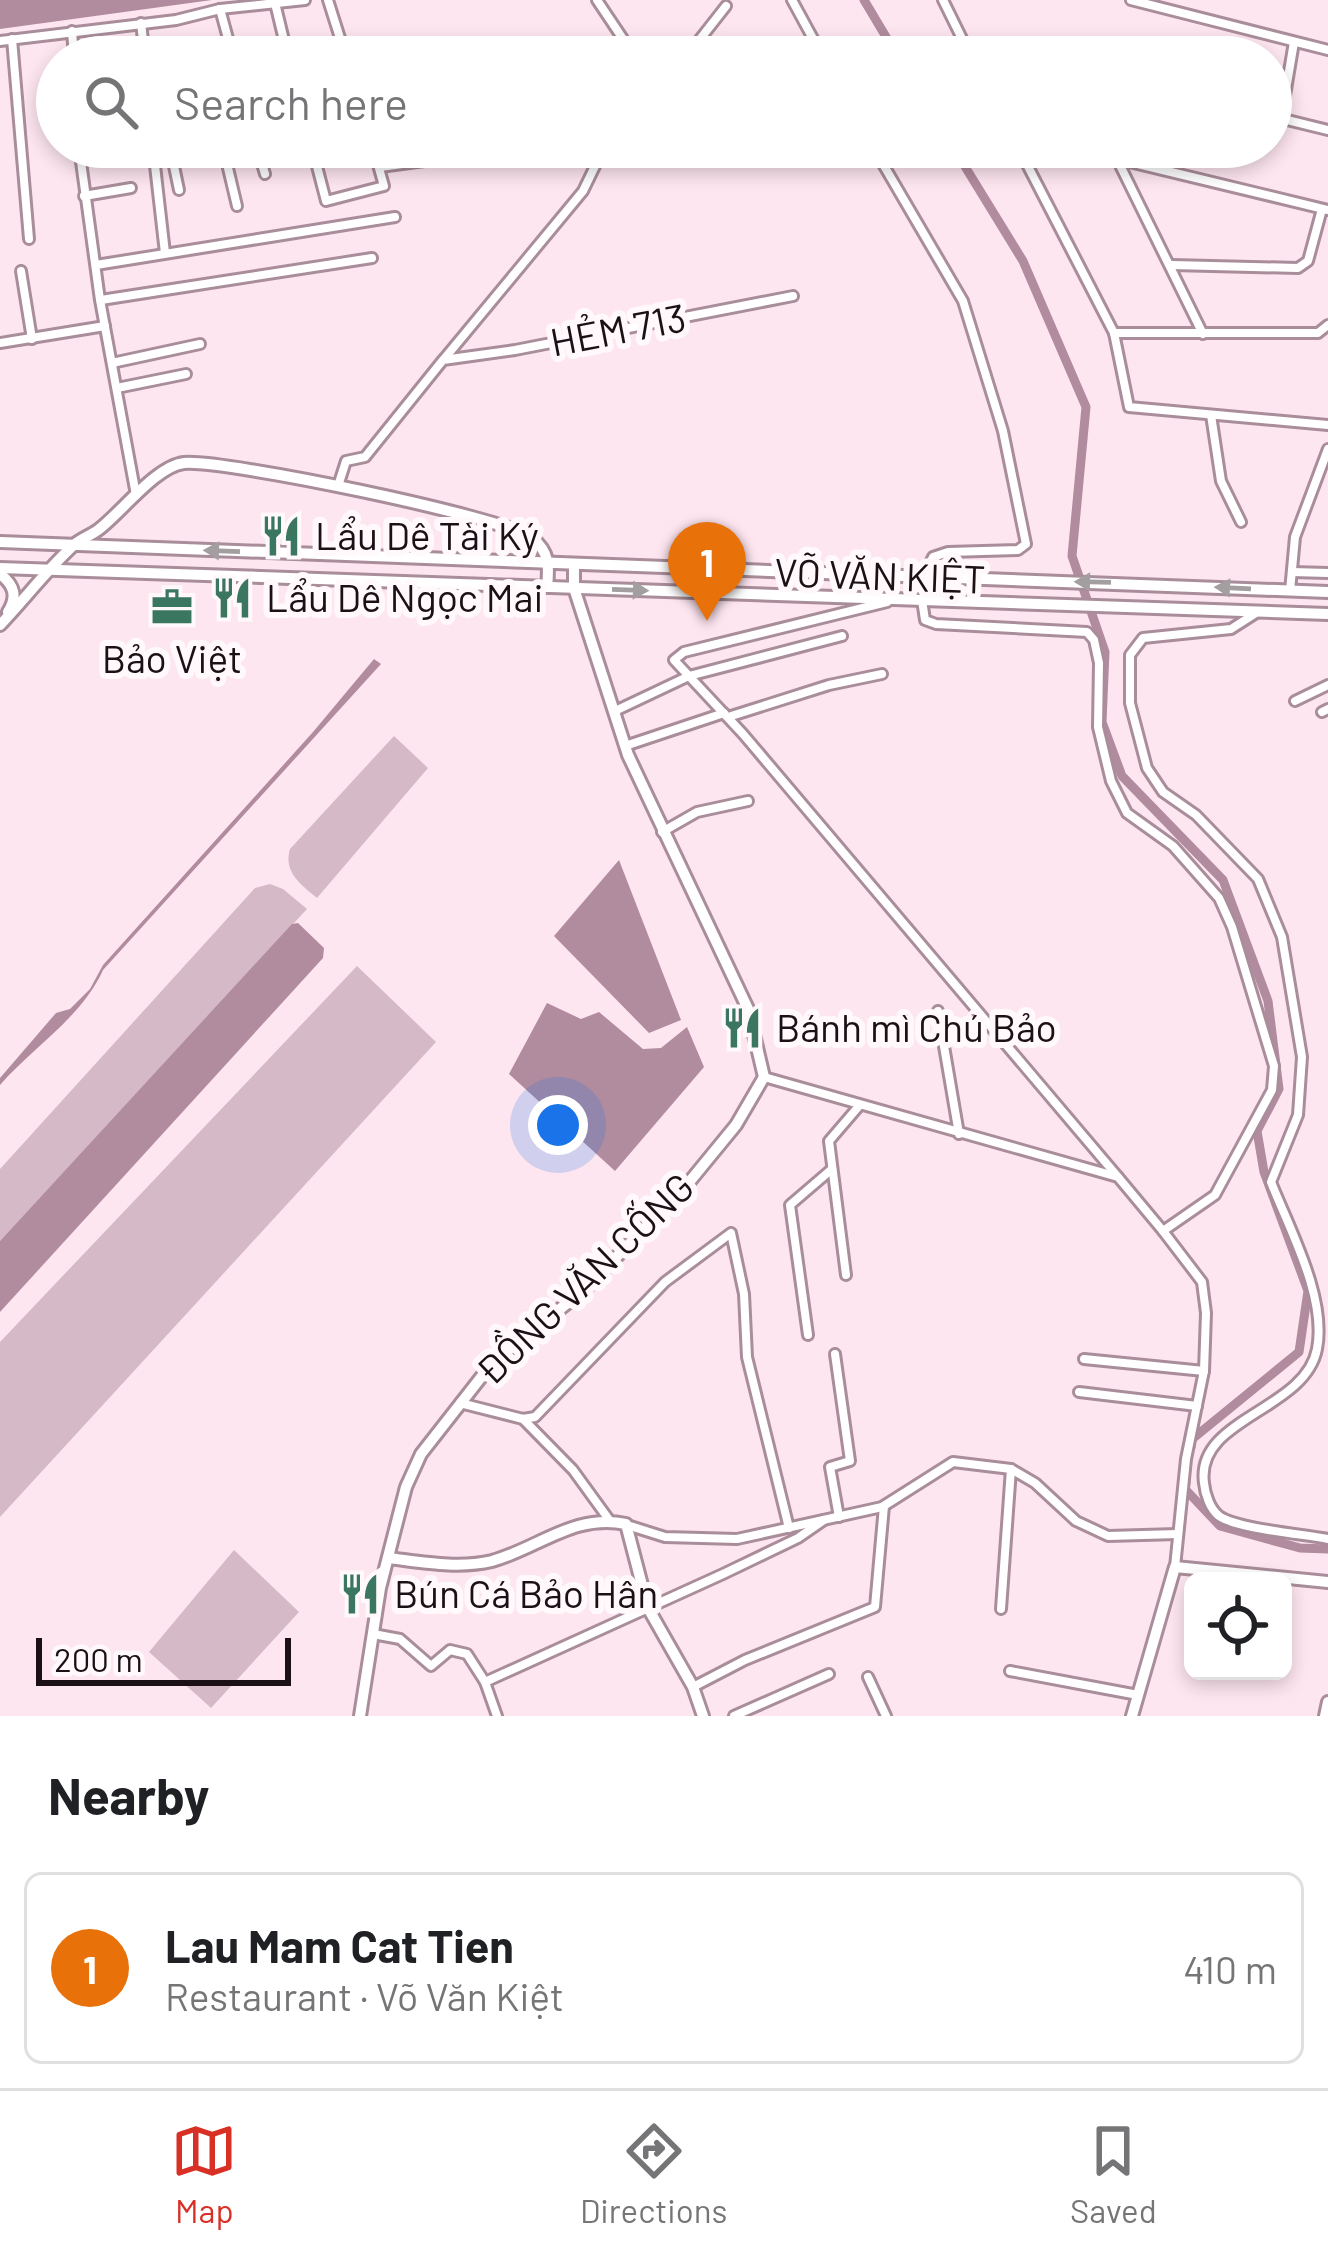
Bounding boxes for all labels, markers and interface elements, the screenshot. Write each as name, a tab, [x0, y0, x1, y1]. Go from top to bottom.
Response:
search box	[36, 36, 1292, 168]
icon: search	[78, 69, 144, 135]
text: Search here	[174, 75, 408, 129]
street label: HẺM 713	[546, 292, 689, 365]
place label: Lẩu Dê Tài Ký	[315, 511, 539, 558]
restaurant icon: Lẩu Dê Tài Ký	[258, 513, 304, 559]
pin: 1	[668, 522, 746, 621]
one-way arrow	[202, 541, 240, 560]
street label: VÕ VĂN KIỆT	[774, 547, 986, 602]
one-way arrow	[1073, 572, 1111, 592]
place label: Lẩu Dê Ngọc Mai	[266, 573, 543, 620]
restaurant icon: Lẩu Dê Ngọc Mai	[209, 575, 255, 621]
one-way arrow	[1213, 578, 1251, 597]
one-way arrow	[612, 580, 650, 599]
office icon: Bảo Việt	[149, 584, 195, 630]
place label: Bảo Việt	[102, 634, 242, 681]
place label: Bánh mì Chú Bảo	[776, 1003, 1057, 1050]
restaurant icon: Bánh mì Chú Bảo	[719, 1005, 765, 1051]
your location	[528, 1095, 588, 1155]
street label: ĐỒNG VĂN CỐNG	[465, 1162, 703, 1394]
place label: Bún Cá Bảo Hân	[394, 1569, 658, 1616]
restaurant icon: Bún Cá Bảo Hân	[337, 1571, 383, 1617]
map controls	[1184, 1572, 1292, 1680]
button: locate	[1184, 1572, 1292, 1680]
scale bar	[36, 1632, 291, 1685]
text: 200 m	[54, 1639, 143, 1679]
text: Nearby	[48, 1764, 209, 1825]
text: Lau Mam Cat Tien	[165, 1918, 514, 1972]
text: 1	[83, 1945, 97, 1992]
text: 410 m	[1183, 1945, 1277, 1992]
text: Restaurant · Võ Văn Kiệt	[165, 1972, 564, 2019]
tab: Map	[171, 2118, 237, 2230]
tab: Directions	[580, 2118, 727, 2230]
tab: Saved	[1070, 2118, 1157, 2230]

